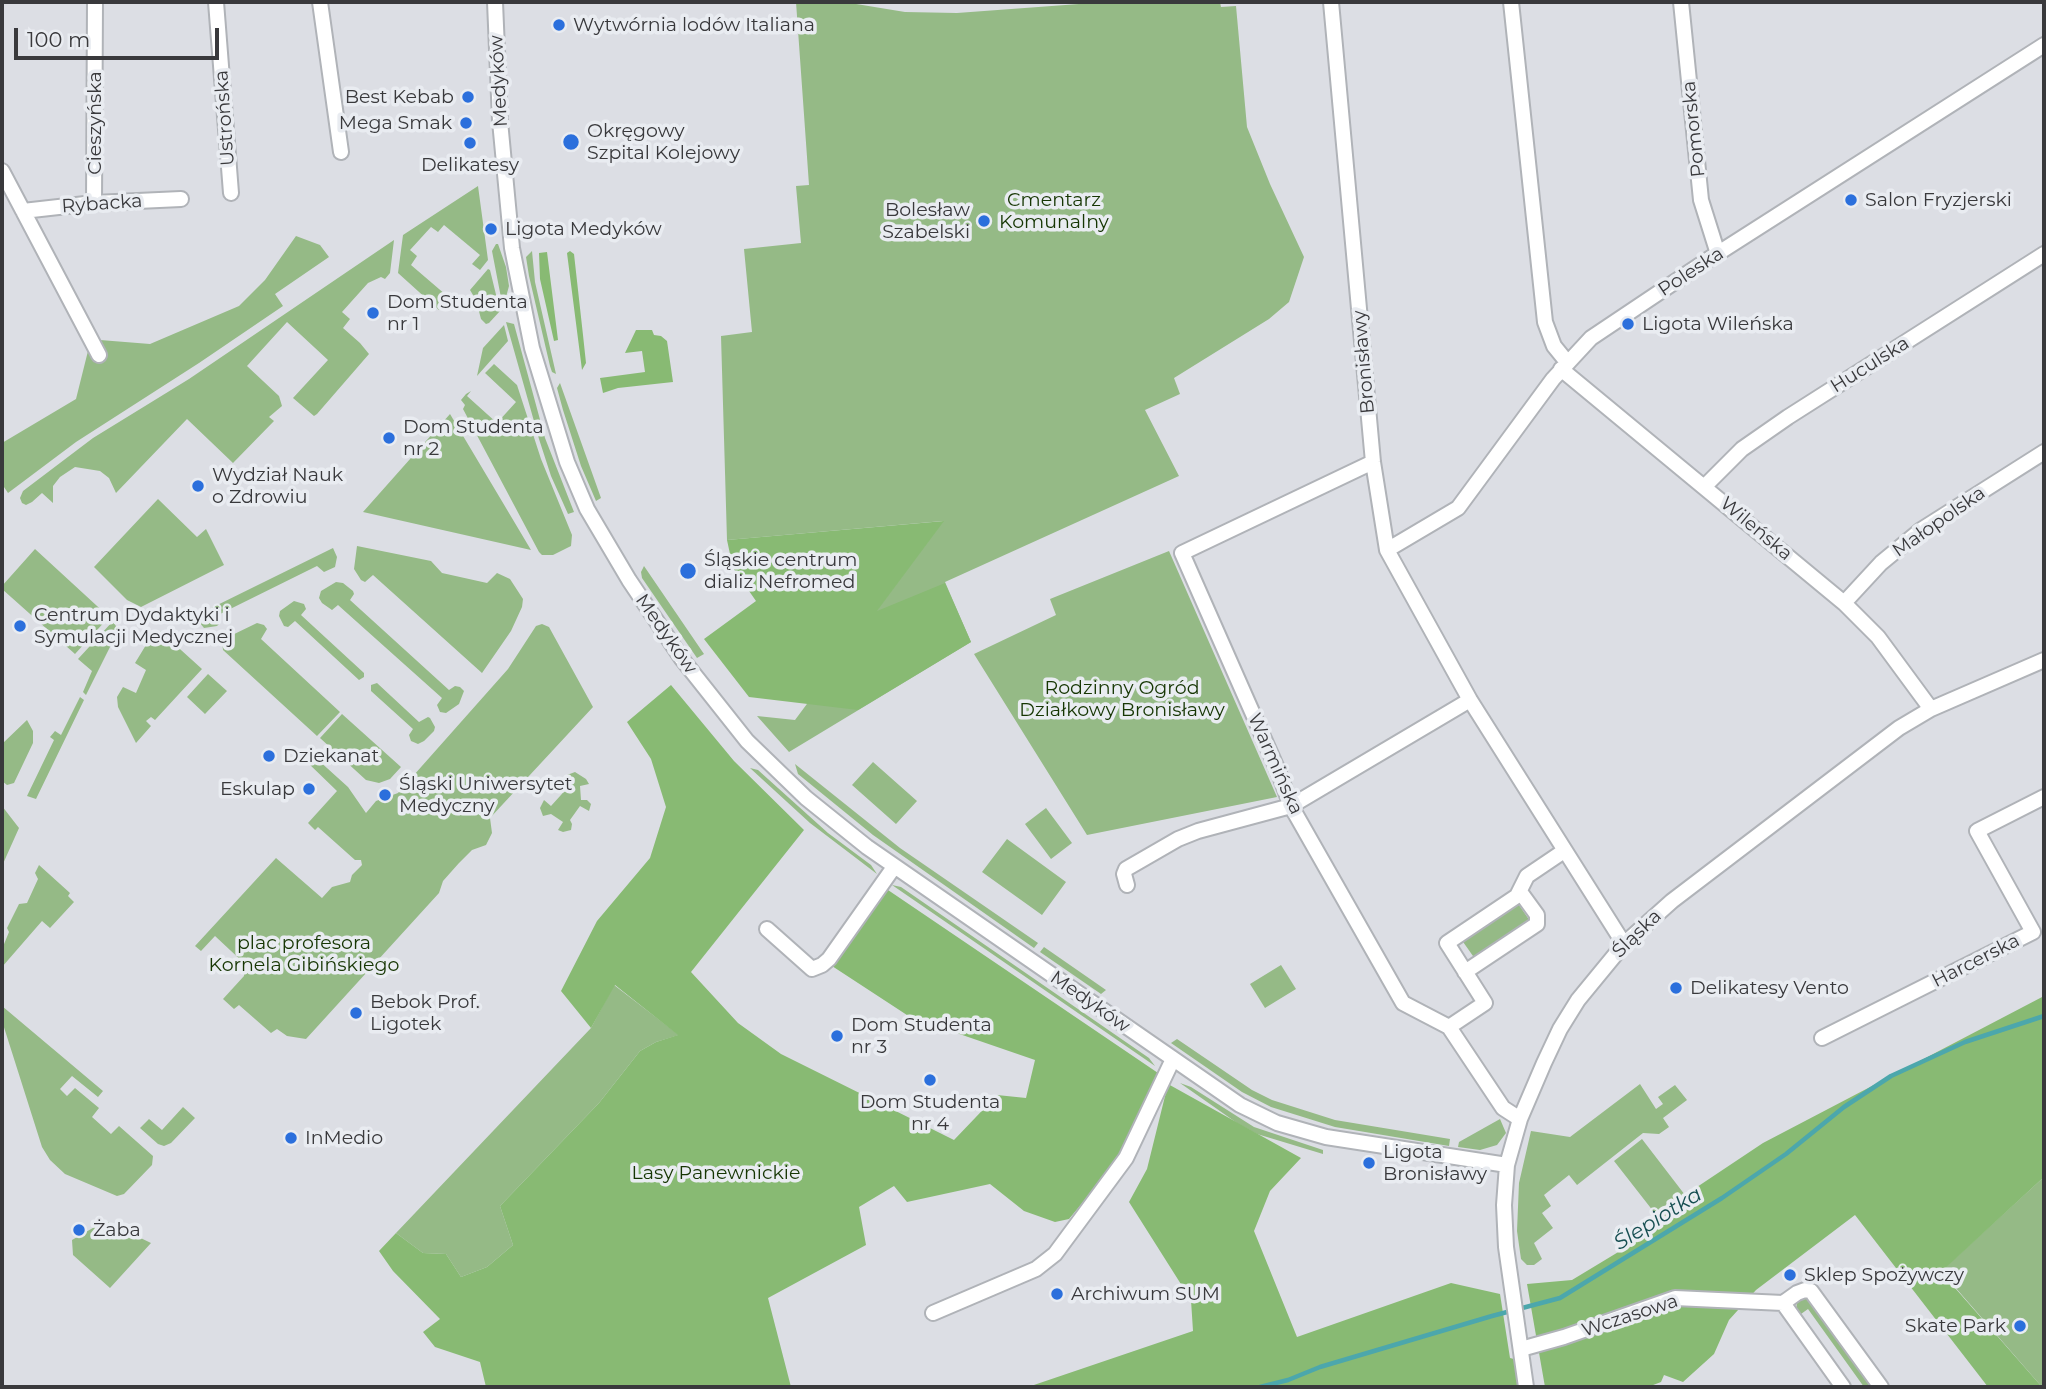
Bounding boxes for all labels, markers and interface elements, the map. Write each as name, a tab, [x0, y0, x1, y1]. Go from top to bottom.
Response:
scale bar	[18, 14, 222, 58]
place label: Wytwórnia lodów Italiana	[573, 14, 815, 36]
marker: Wytwórnia lodów Italiana	[551, 17, 567, 33]
text: 100 m	[27, 27, 90, 52]
street label: Medyków	[485, 34, 513, 128]
street label: Ustrońska	[210, 69, 240, 167]
street label: Cieszyńska	[84, 71, 106, 175]
street label: Pomorska	[1678, 80, 1710, 178]
place label: Best Kebab	[345, 86, 454, 108]
marker: Best Kebab	[460, 89, 476, 105]
place label: Mega Smak	[339, 112, 452, 134]
marker: Mega Smak	[458, 115, 474, 131]
place label: Okręgowy Szpital Kolejowy	[587, 120, 740, 164]
marker: Okręgowy Szpital Kolejowy	[561, 132, 581, 152]
marker: Delikatesy	[462, 135, 478, 151]
place label: Delikatesy	[421, 154, 519, 176]
park label: Cmentarz Komunalny	[999, 189, 1109, 233]
place label: Salon Fryzjerski	[1865, 189, 2012, 211]
street label: Rybacka	[61, 190, 143, 218]
marker: Salon Fryzjerski	[1843, 192, 1859, 208]
place label: Bolesław Szabelski	[882, 199, 970, 243]
marker: Bolesław Szabelski	[976, 213, 992, 229]
place label: Ligota Medyków	[505, 218, 662, 240]
marker: Ligota Medyków	[483, 221, 499, 237]
street label: Poleska	[1654, 242, 1728, 302]
place label: Dom Studenta nr 1	[387, 291, 528, 335]
marker: Dom Studenta nr 1	[365, 305, 381, 321]
street label: Bronisławy	[1348, 309, 1380, 415]
place label: Ligota Wileńska	[1642, 313, 1794, 335]
marker: Ligota Wileńska	[1620, 316, 1636, 332]
street label: Huculska	[1826, 332, 1914, 398]
place label: Dom Studenta nr 2	[403, 416, 544, 460]
marker: Dom Studenta nr 2	[381, 430, 397, 446]
place label: Wydział Nauk o Zdrowiu	[212, 464, 343, 508]
marker: Wydział Nauk o Zdrowiu	[190, 478, 206, 494]
street label: Małopolska	[1888, 482, 1990, 562]
street label: Wileńska	[1715, 492, 1797, 566]
place label: Śląskie centrum dializ Nefromed	[704, 549, 857, 593]
marker: Śląskie centrum dializ Nefromed	[678, 561, 698, 581]
street label: Medyków	[630, 590, 702, 678]
place label: Centrum Dydaktyki i Symulacji Medycznej	[34, 604, 233, 648]
marker: Centrum Dydaktyki i Symulacji Medycznej	[12, 618, 28, 634]
park label: Rodzinny Ogród Działkowy Bronisławy	[1019, 677, 1225, 721]
street label: Warmińska	[1243, 710, 1307, 818]
place label: Dziekanat	[283, 745, 379, 767]
marker: Dziekanat	[261, 748, 277, 764]
place label: Śląski Uniwersytet Medyczny	[399, 773, 572, 817]
place label: Eskulap	[220, 778, 295, 800]
marker: Eskulap	[301, 781, 317, 797]
marker: Śląski Uniwersytet Medyczny	[377, 787, 393, 803]
street label: Śląska	[1608, 905, 1666, 963]
street label: Harcerska	[1928, 929, 2024, 993]
park label: plac profesora Kornela Gibińskiego	[209, 932, 399, 976]
street label: Medyków	[1046, 966, 1134, 1038]
place label: Delikatesy Vento	[1690, 977, 1849, 999]
marker: Delikatesy Vento	[1668, 980, 1684, 996]
place label: Bebok Prof. Ligotek	[370, 991, 480, 1035]
marker: Bebok Prof. Ligotek	[348, 1005, 364, 1021]
place label: Dom Studenta nr 3	[851, 1014, 992, 1058]
marker: Dom Studenta nr 3	[829, 1028, 845, 1044]
marker: Dom Studenta nr 4	[922, 1072, 938, 1088]
place label: Dom Studenta nr 4	[860, 1091, 1000, 1135]
place label: InMedio	[305, 1127, 383, 1149]
marker: InMedio	[283, 1130, 299, 1146]
place label: Ligota Bronisławy	[1383, 1141, 1487, 1185]
marker: Ligota Bronisławy	[1361, 1155, 1377, 1171]
park label: Lasy Panewnickie	[632, 1162, 800, 1184]
water label: Ślepiotka	[1609, 1182, 1707, 1256]
place label: Żaba	[93, 1219, 141, 1241]
marker: Żaba	[71, 1222, 87, 1238]
place label: Sklep Spożywczy	[1804, 1264, 1964, 1286]
marker: Sklep Spożywczy	[1782, 1267, 1798, 1283]
place label: Archiwum SUM	[1071, 1283, 1220, 1305]
marker: Archiwum SUM	[1049, 1286, 1065, 1302]
street label: Wczasowa	[1579, 1290, 1681, 1342]
place label: Skate Park	[1905, 1315, 2006, 1337]
marker: Skate Park	[2012, 1318, 2028, 1334]

